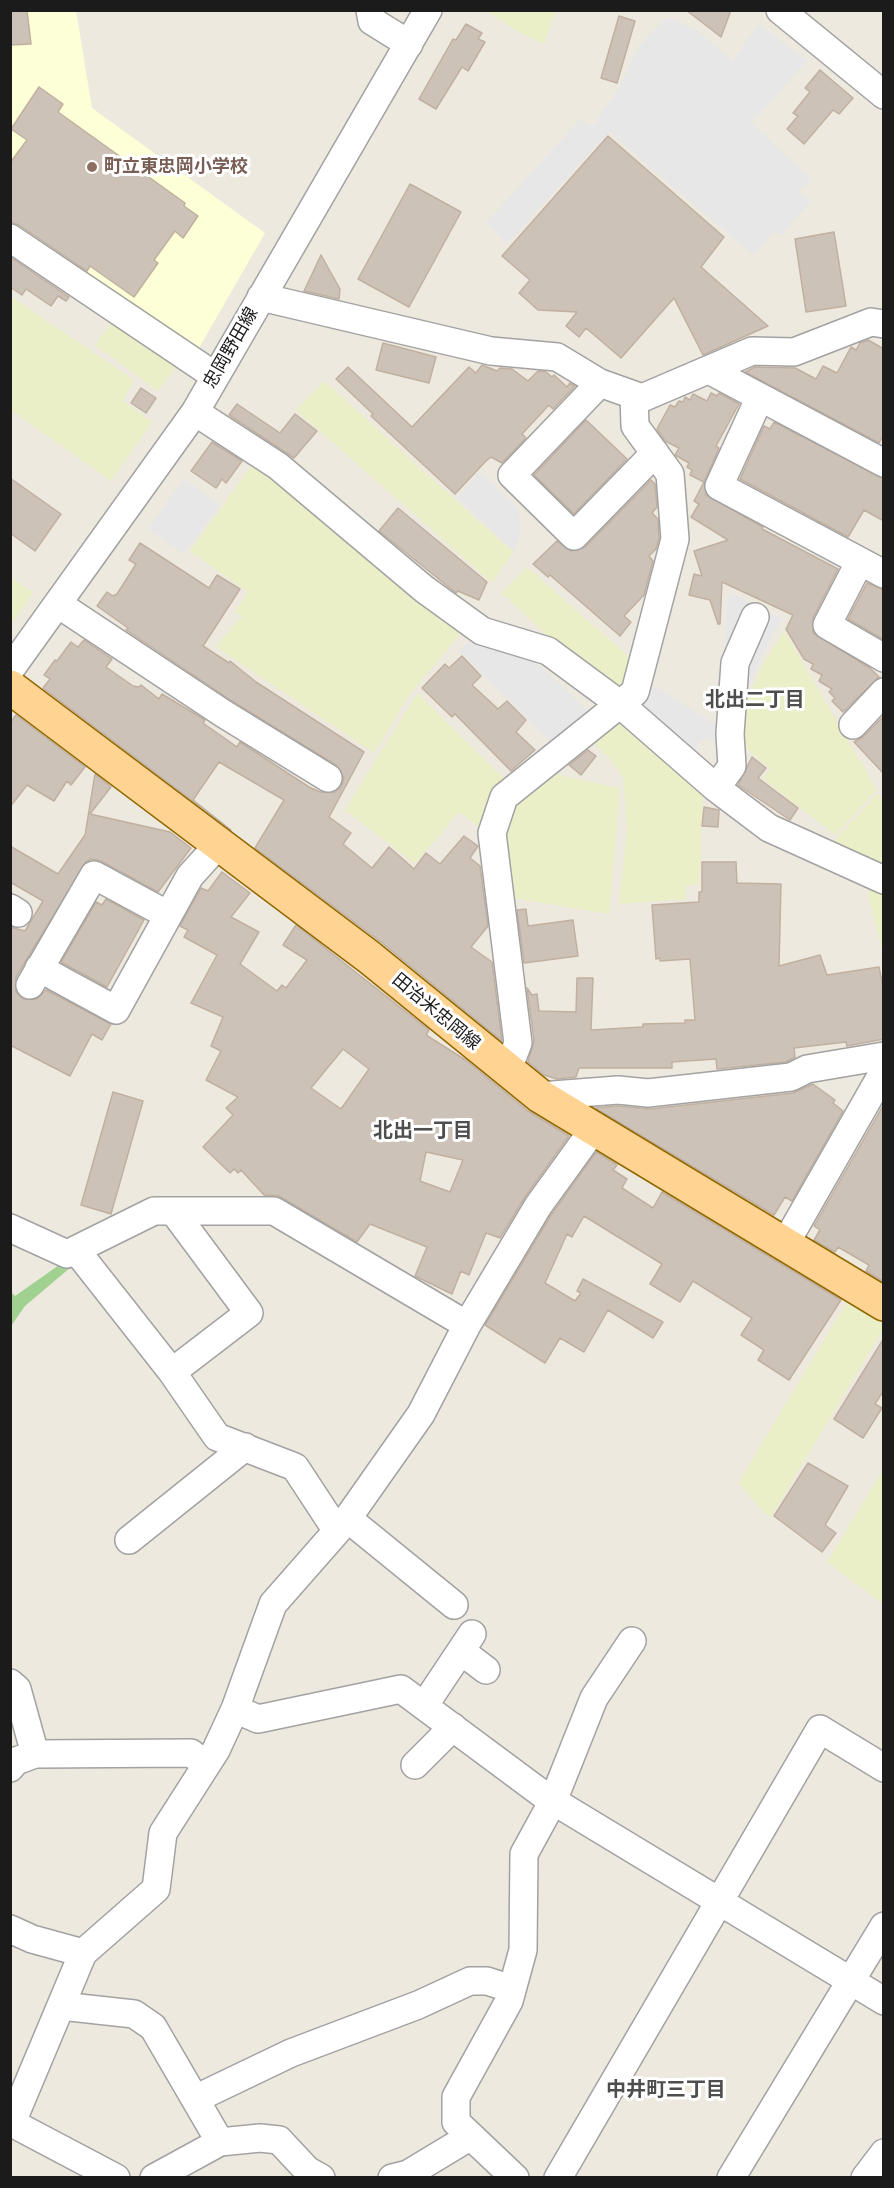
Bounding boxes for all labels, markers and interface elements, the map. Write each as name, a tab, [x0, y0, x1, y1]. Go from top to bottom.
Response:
place label: 町立東忠岡小学校	[104, 156, 248, 178]
marker: 町立東忠岡小学校	[85, 160, 99, 174]
street label: 忠岡野田線	[199, 304, 263, 392]
district label: 北出二丁目	[705, 688, 805, 712]
street label: 田治米忠岡線	[388, 969, 484, 1055]
district label: 北出一丁目	[373, 1119, 473, 1143]
district label: 中井町三丁目	[606, 2078, 726, 2102]

